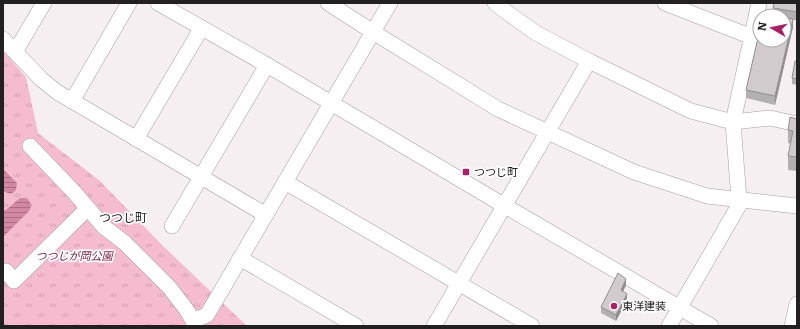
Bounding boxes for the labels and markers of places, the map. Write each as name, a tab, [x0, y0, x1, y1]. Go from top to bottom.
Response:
place label: つつじ町	[474, 163, 518, 179]
marker: つつじ町	[461, 167, 471, 177]
place label: 東洋建装	[622, 297, 666, 313]
marker: 東洋建装	[609, 301, 619, 311]

